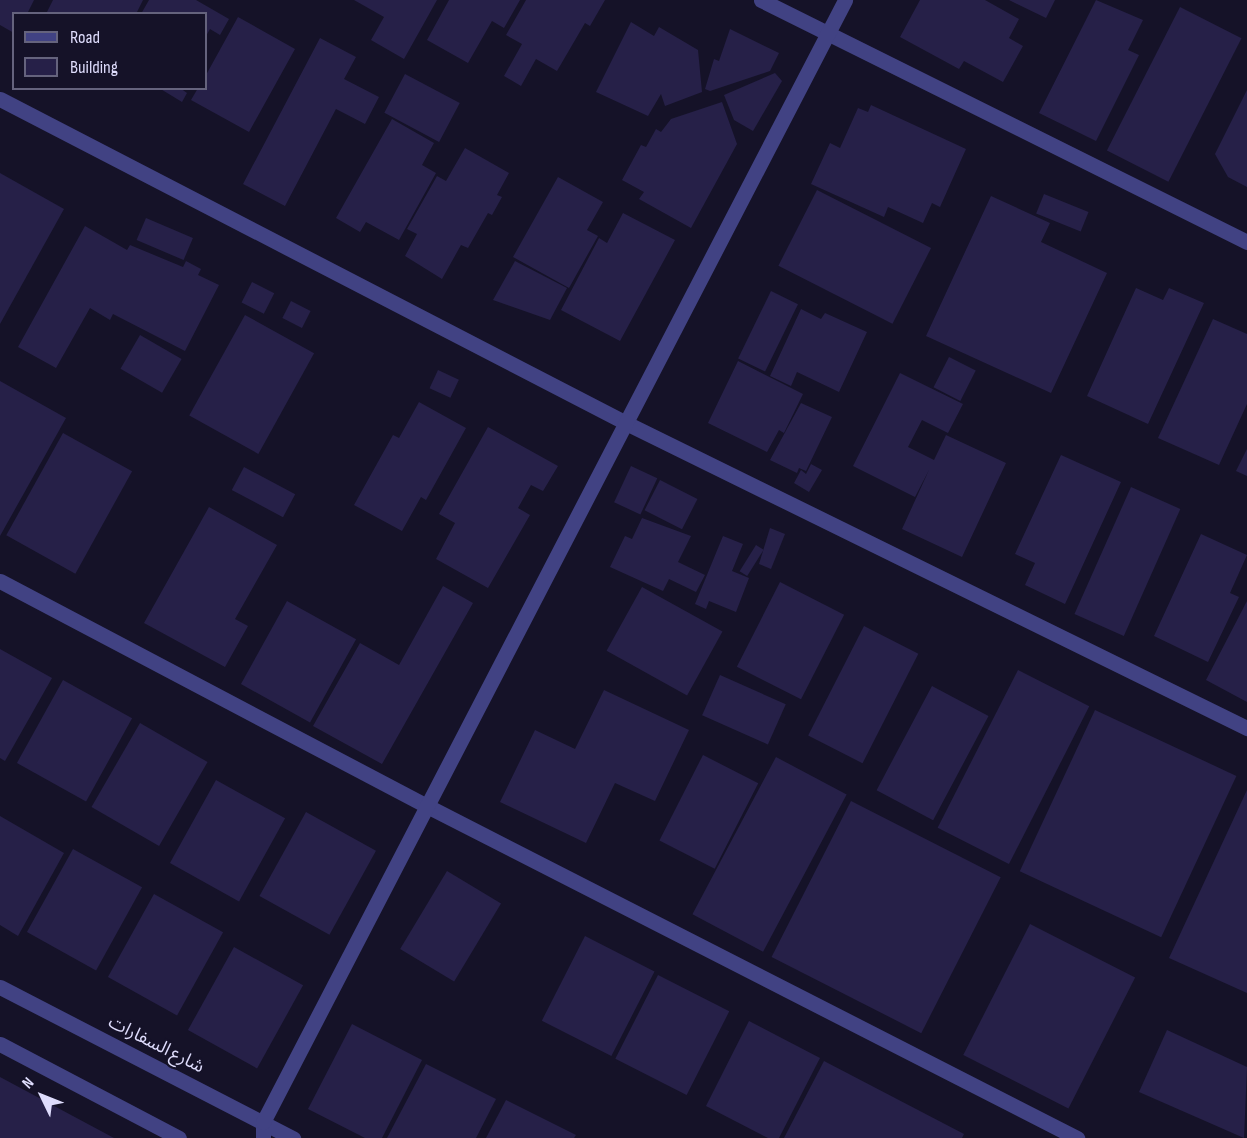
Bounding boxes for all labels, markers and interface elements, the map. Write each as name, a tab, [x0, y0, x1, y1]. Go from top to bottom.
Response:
legend	[12, 12, 207, 90]
text: Road	[70, 27, 100, 48]
text: Building	[70, 57, 118, 78]
street label: شارع السفارات	[104, 1012, 208, 1078]
north arrow	[12, 1066, 72, 1126]
text: N	[19, 1074, 38, 1093]

